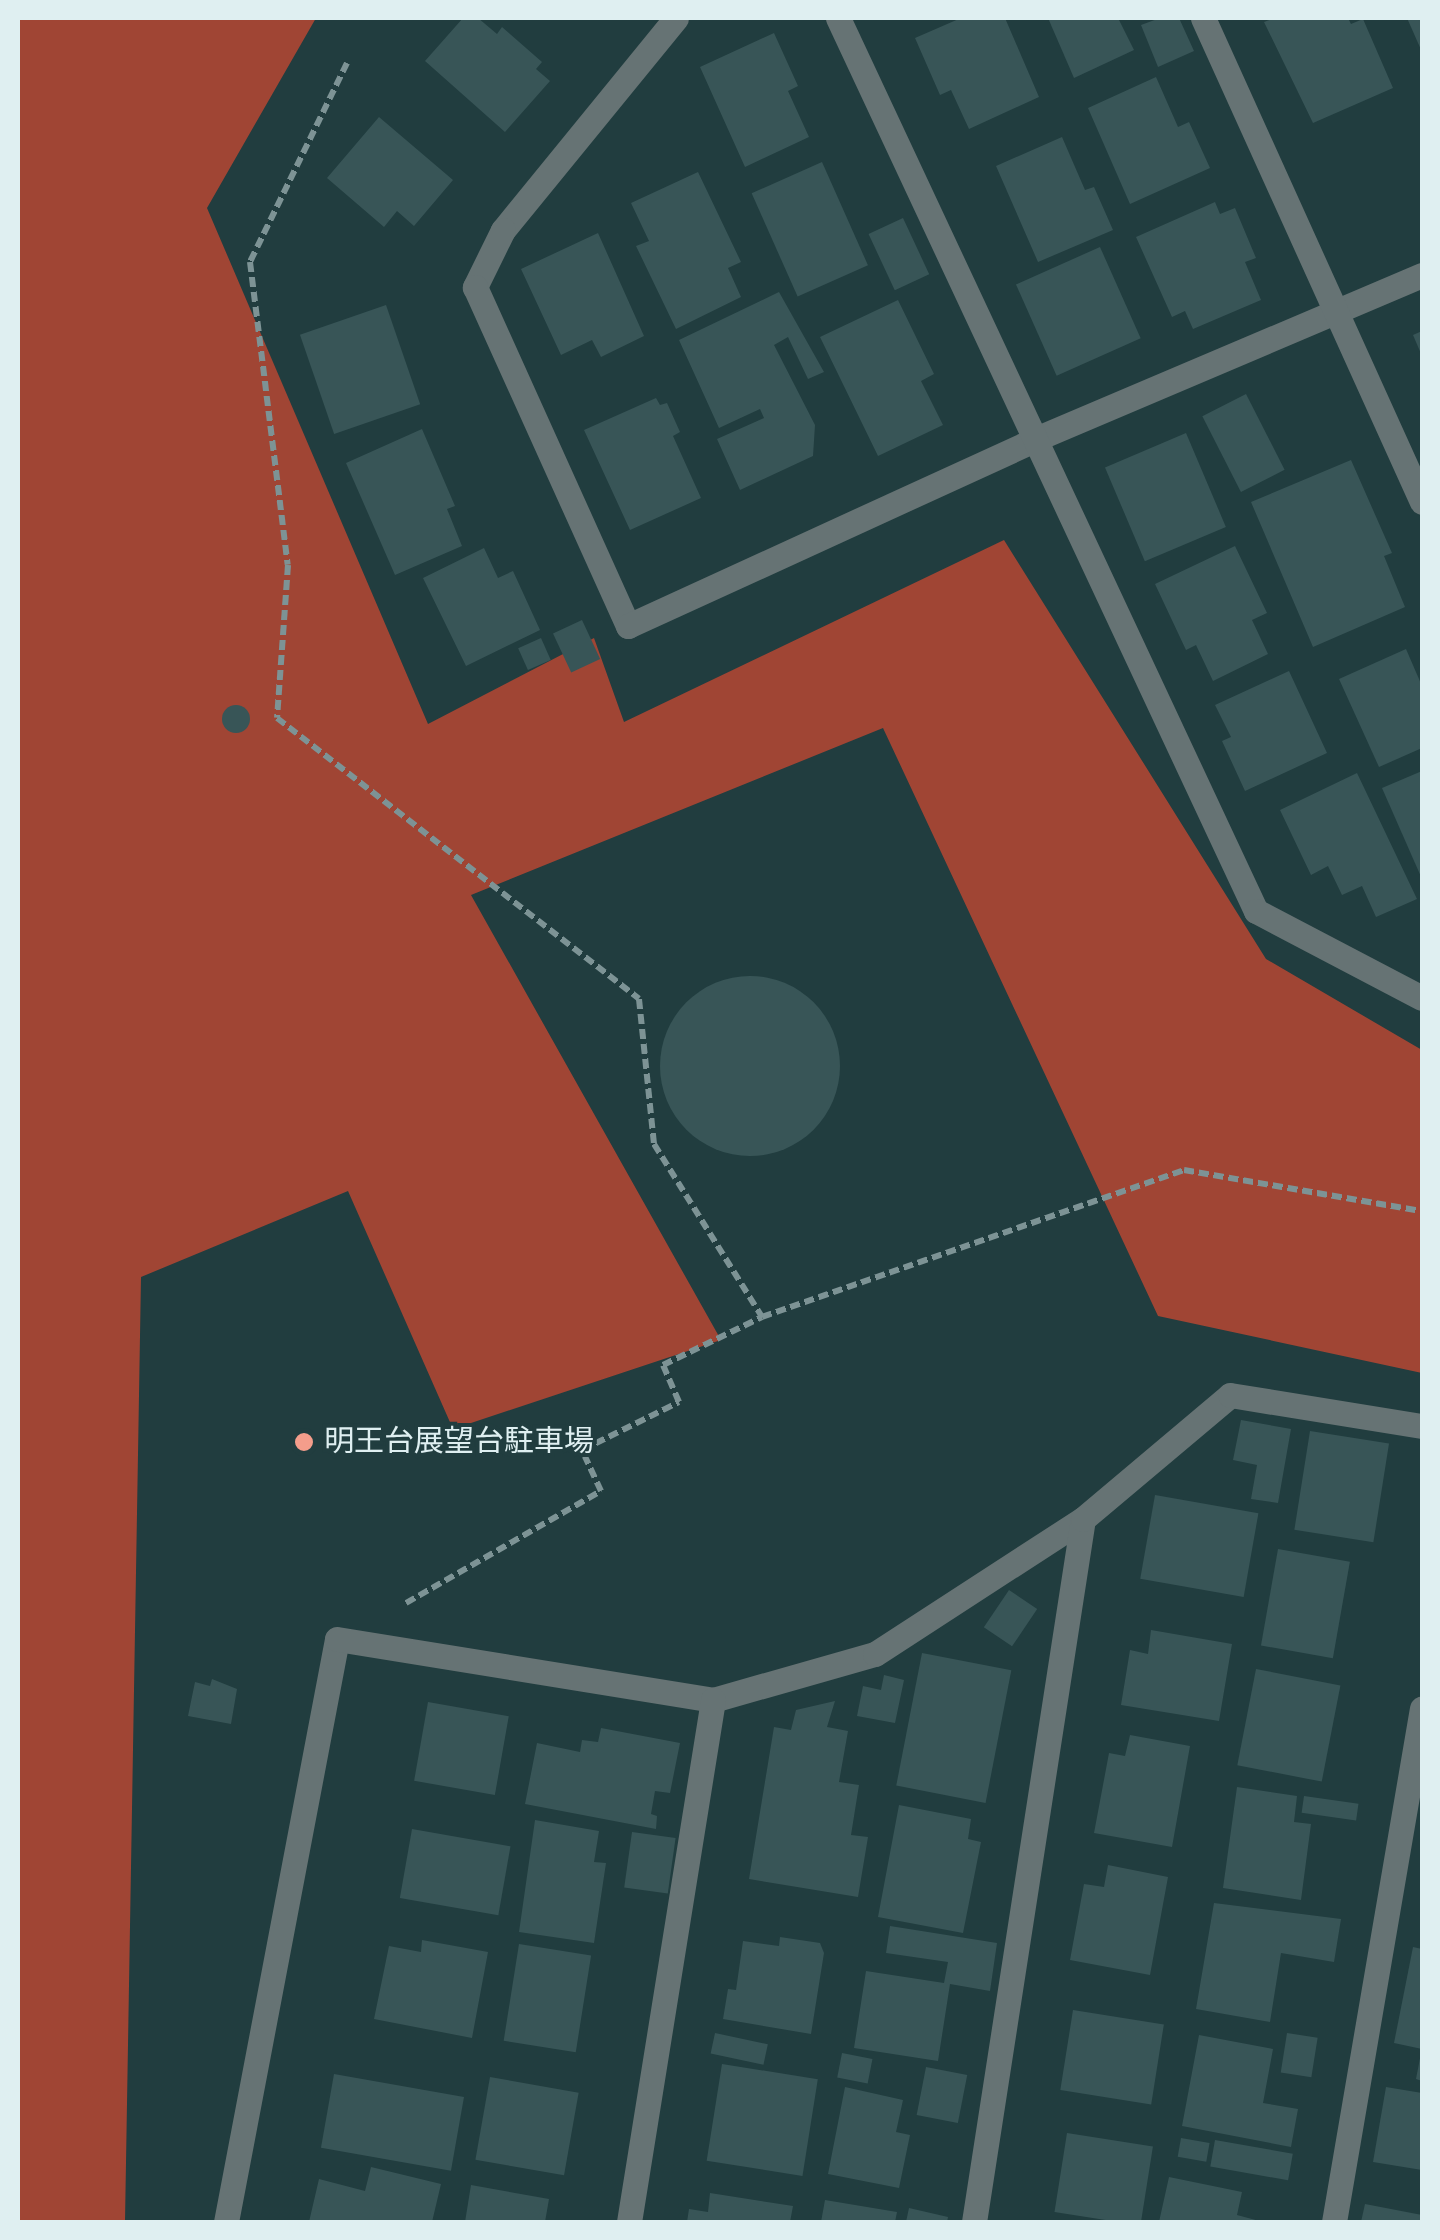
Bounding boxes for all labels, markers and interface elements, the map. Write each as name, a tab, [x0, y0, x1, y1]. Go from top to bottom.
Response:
place label: 明王台展望台駐車場	[324, 1424, 594, 1460]
marker: 明王台展望台駐車場	[293, 1431, 315, 1453]

